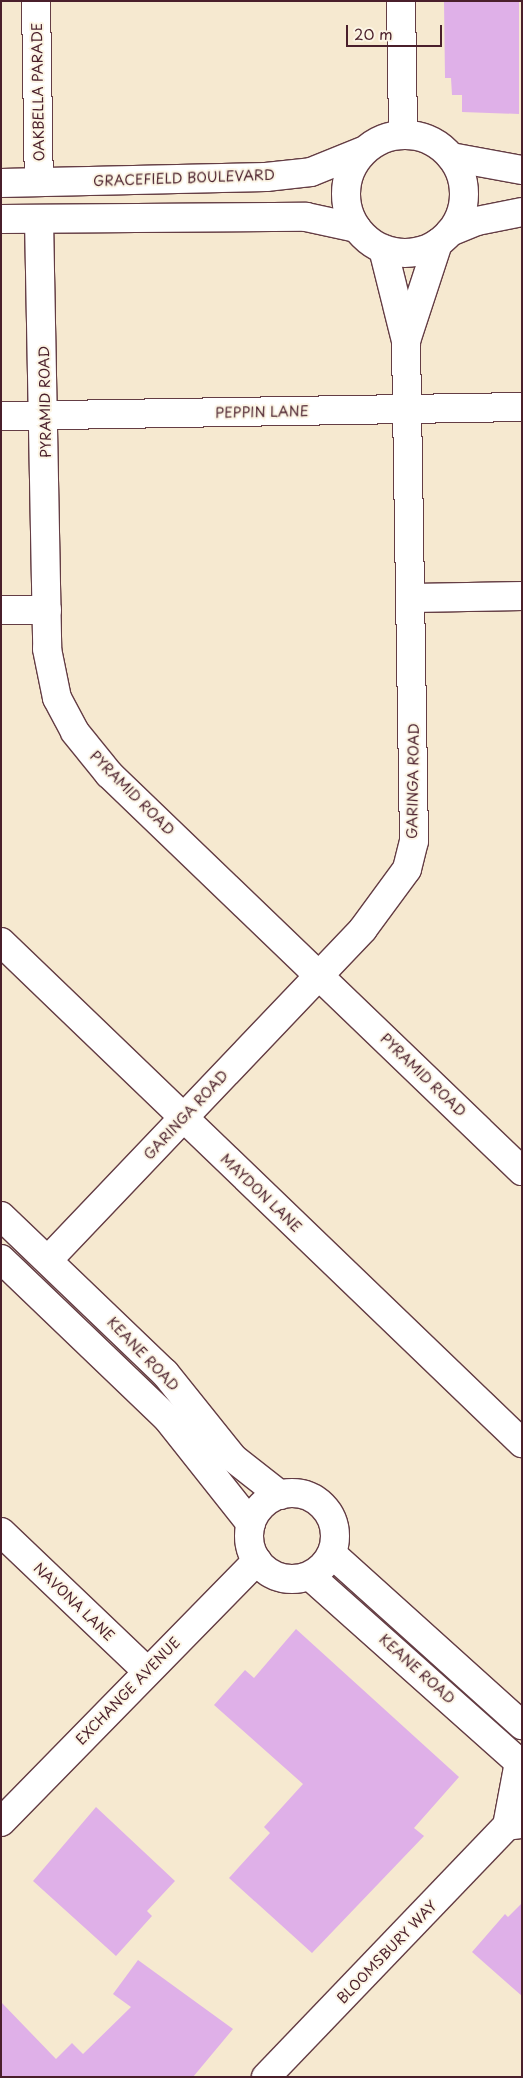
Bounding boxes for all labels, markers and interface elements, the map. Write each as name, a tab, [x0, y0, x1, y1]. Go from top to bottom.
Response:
scale bar	[348, 15, 444, 47]
street label: OAKBELLA PARADE	[28, 22, 48, 162]
text: 20 m	[354, 22, 393, 45]
street label: GRACEFIELD BOULEVARD	[93, 166, 275, 190]
street label: PYRAMID ROAD	[36, 346, 54, 458]
street label: PEPPIN LANE	[215, 403, 309, 421]
street label: GARINGA ROAD	[404, 722, 422, 840]
street label: PYRAMID ROAD	[86, 747, 178, 839]
street label: PYRAMID ROAD	[377, 1030, 469, 1120]
street label: GARINGA ROAD	[140, 1066, 232, 1164]
street label: MAYDON LANE	[217, 1150, 305, 1236]
street label: KEANE ROAD	[104, 1314, 182, 1394]
street label: NAVONA LANE	[30, 1559, 118, 1645]
street label: KEANE ROAD	[376, 1631, 458, 1707]
street label: EXCHANGE AVENUE	[72, 1633, 184, 1749]
street label: BLOOMSBURY WAY	[333, 1897, 441, 2007]

